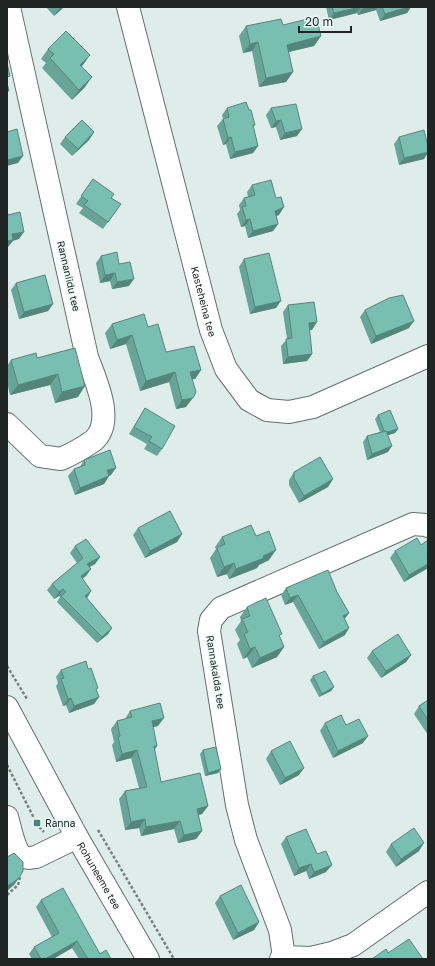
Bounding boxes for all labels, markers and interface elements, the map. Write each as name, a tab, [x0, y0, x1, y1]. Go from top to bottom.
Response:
scale bar	[299, 8, 351, 34]
text: 20 m	[305, 14, 333, 29]
street label: Rannaniidu tee	[55, 240, 83, 313]
street label: Kasteheina tee	[189, 265, 219, 338]
street label: Rannakalda tee	[204, 634, 228, 710]
place label: Ranna	[45, 817, 75, 829]
marker: Ranna	[32, 818, 42, 828]
street label: Rohuneeme tee	[75, 840, 124, 911]

